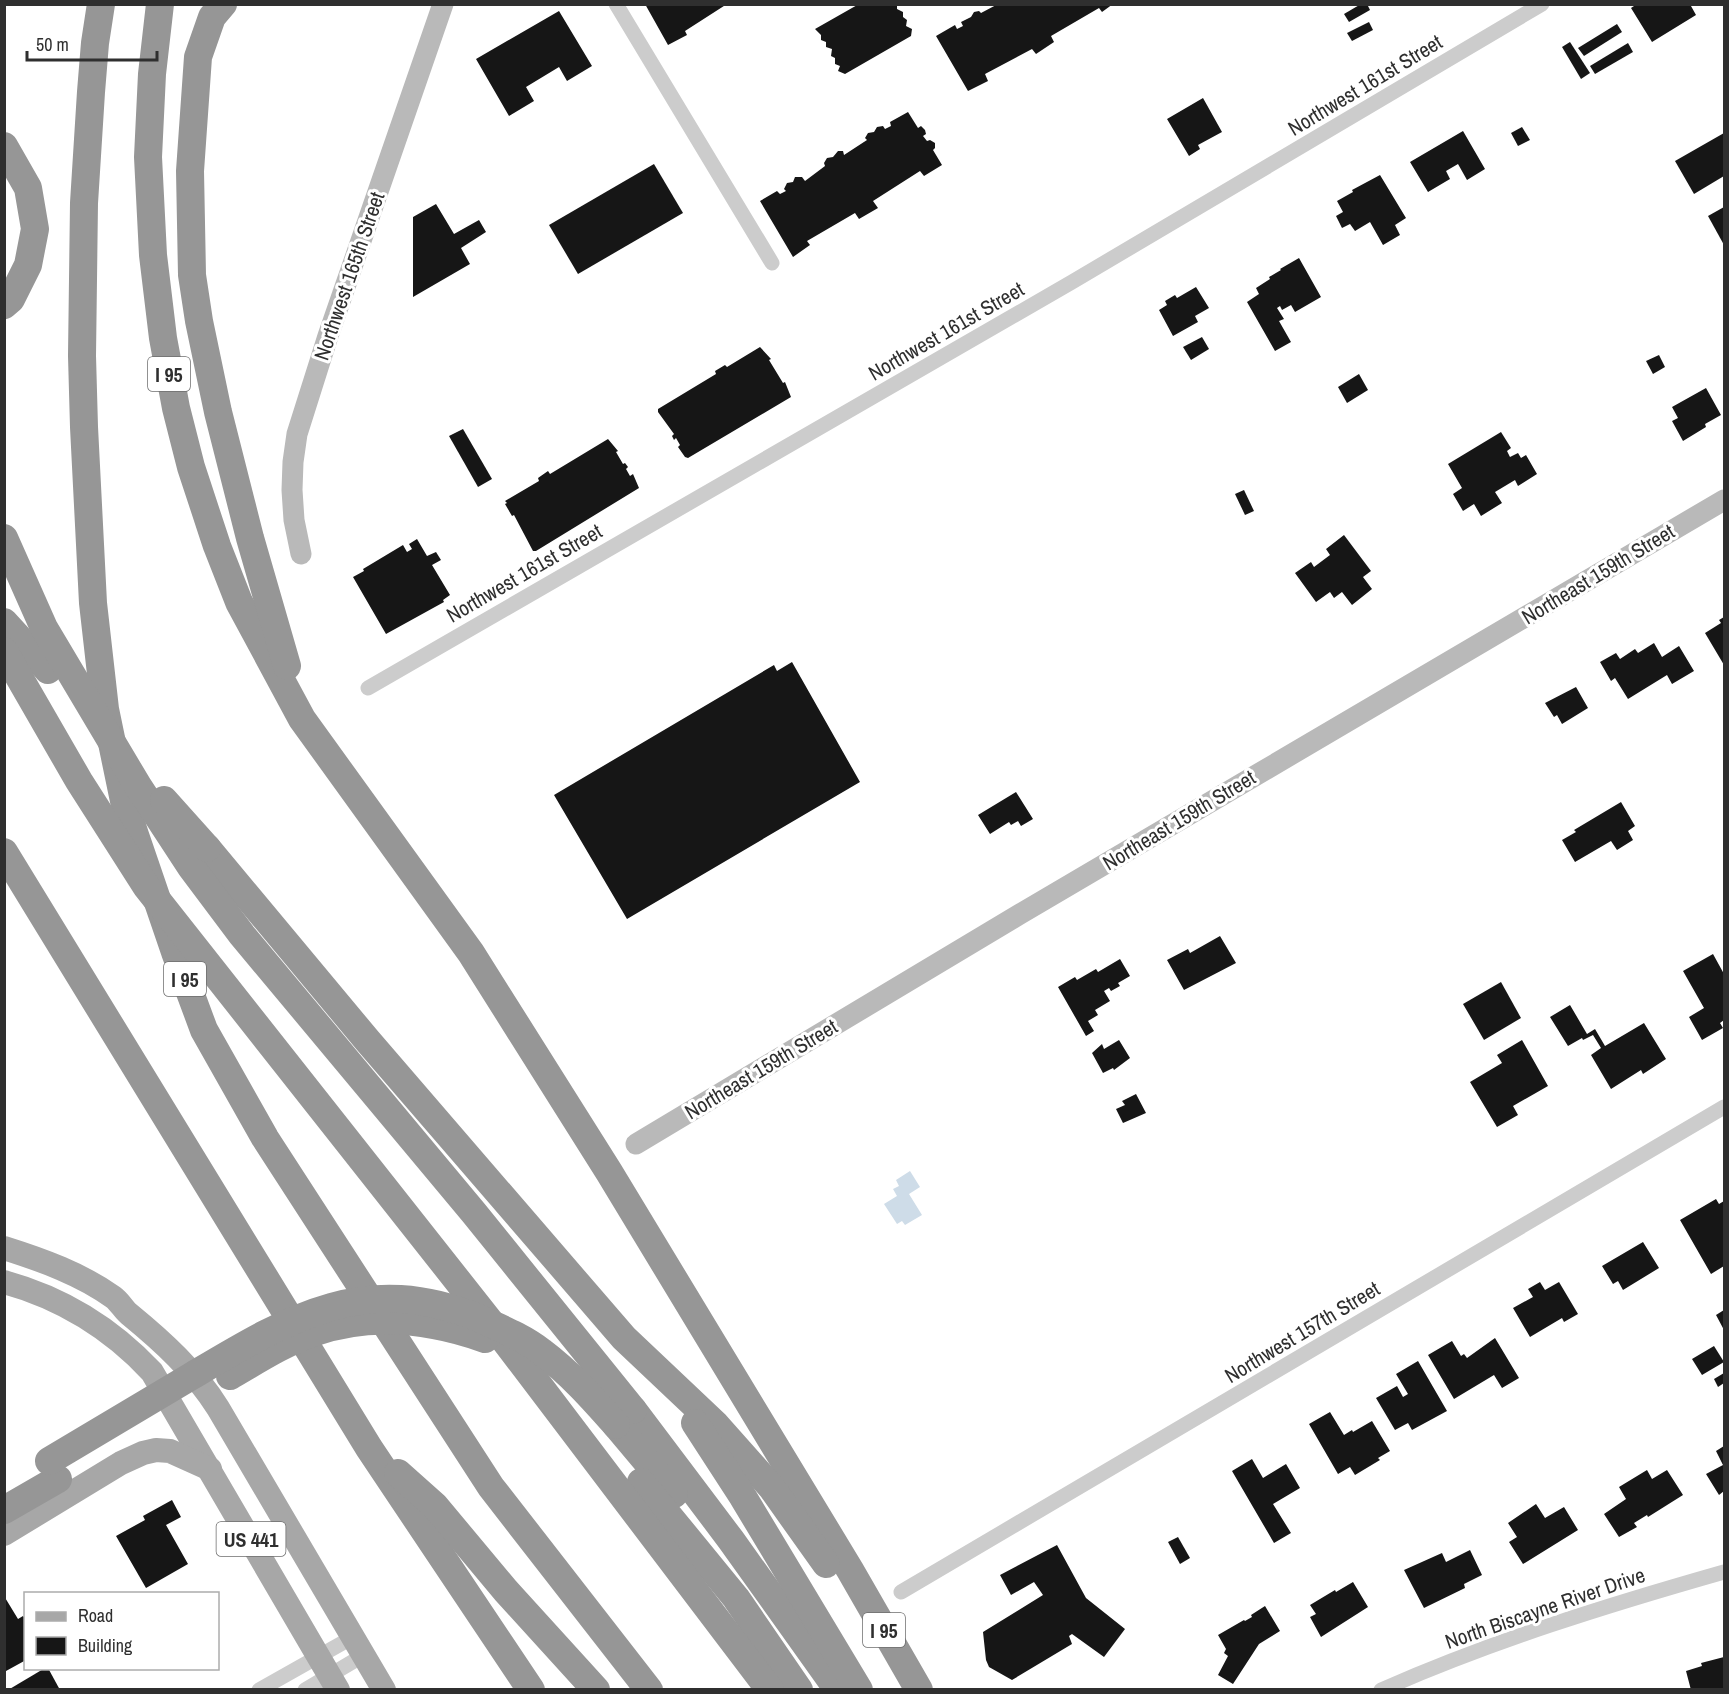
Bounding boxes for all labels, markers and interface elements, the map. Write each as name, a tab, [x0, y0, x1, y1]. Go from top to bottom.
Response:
scale bar	[27, 24, 158, 62]
street label: Northwest 161st Street	[1282, 27, 1448, 143]
text: 50 m	[36, 32, 69, 57]
street label: Northwest 165th Street	[307, 188, 391, 364]
street label: Northwest 161st Street	[863, 275, 1029, 387]
road number: I 95	[148, 357, 190, 391]
street label: Northwest 161st Street	[441, 517, 607, 629]
street label: Northeast 159th Street	[1516, 517, 1680, 631]
street label: Northeast 159th Street	[1097, 763, 1261, 877]
road number: I 95	[164, 962, 206, 996]
street label: Northeast 159th Street	[679, 1012, 843, 1126]
street label: Northwest 157th Street	[1219, 1274, 1385, 1390]
road number: US 441	[216, 1522, 286, 1556]
street label: North Biscayne River Drive	[1441, 1560, 1649, 1656]
legend	[24, 1592, 219, 1670]
text: Road	[78, 1603, 113, 1628]
road number: I 95	[863, 1613, 905, 1647]
text: Building	[78, 1633, 133, 1658]

